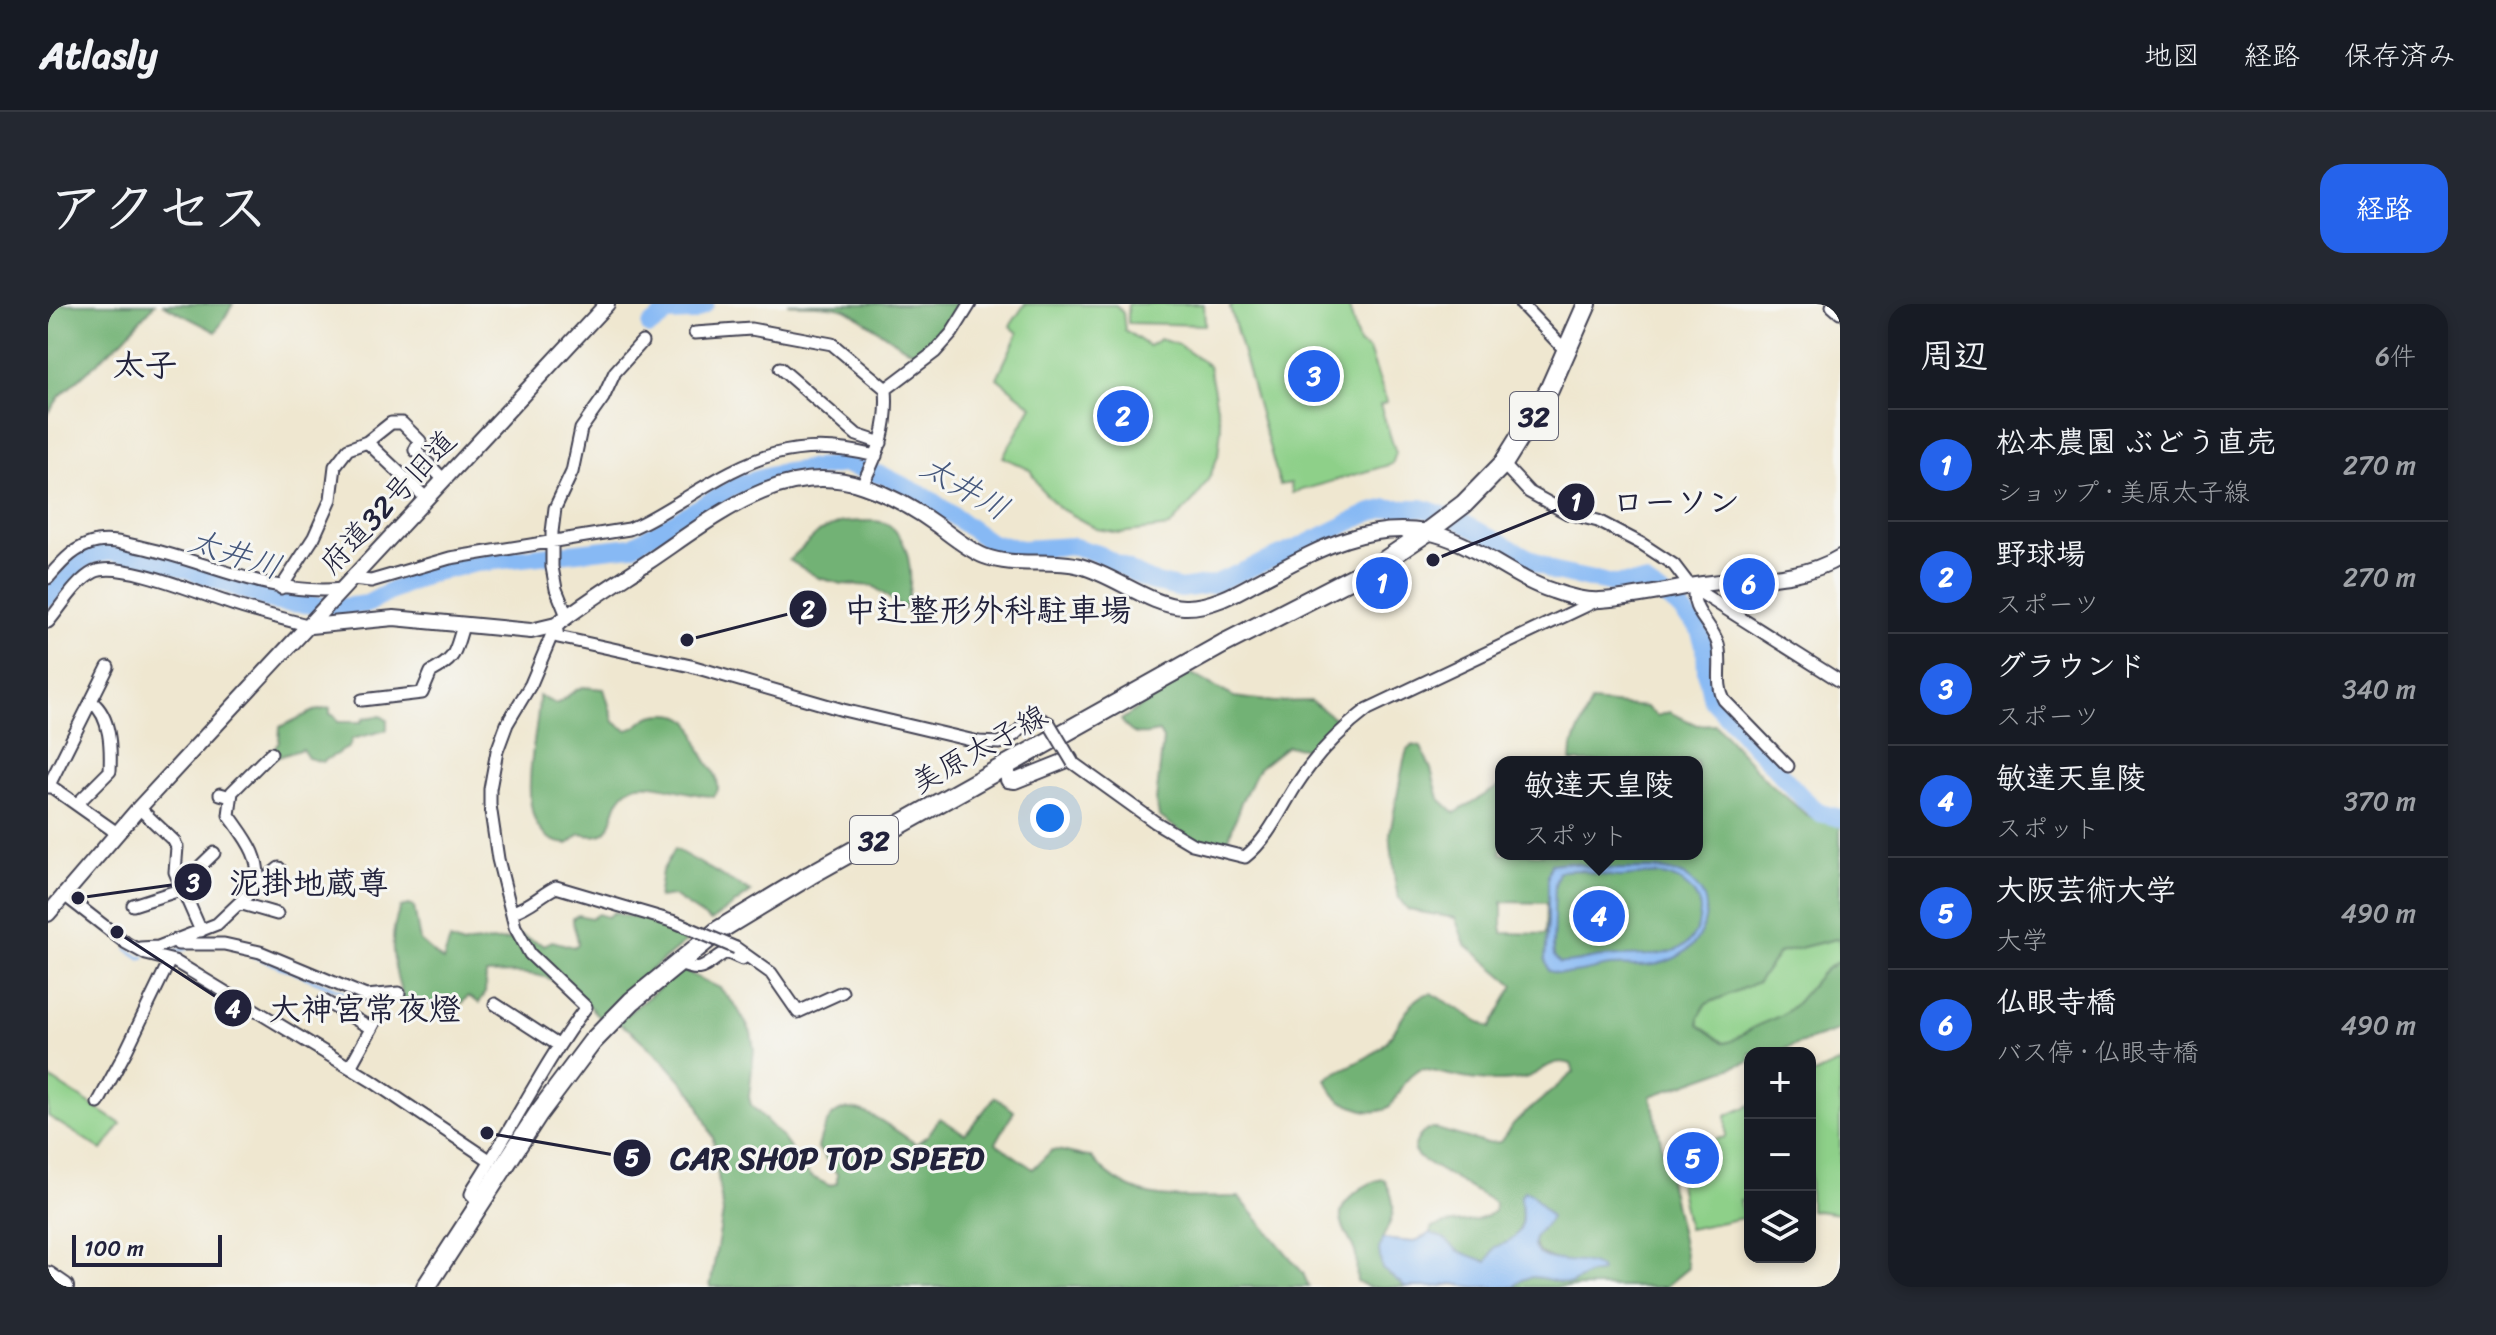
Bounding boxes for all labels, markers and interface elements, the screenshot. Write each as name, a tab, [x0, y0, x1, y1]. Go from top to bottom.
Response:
text: Atlasly	[40, 22, 158, 89]
text: 地図	[2144, 31, 2200, 80]
text: 経路	[2244, 31, 2300, 80]
text: 保存済み	[2344, 31, 2456, 80]
text: アクセス	[48, 159, 269, 258]
button: 経路	[2320, 164, 2448, 253]
text: 周辺	[1920, 326, 1988, 386]
text: 6件	[2375, 333, 2416, 379]
district label: 太子	[113, 337, 177, 394]
pin: 3	[1288, 346, 1340, 406]
pin: 2	[1097, 386, 1149, 446]
road number: 32	[1510, 392, 1558, 440]
text: 松本農園 ぶどう直売	[1996, 415, 2276, 469]
street label: 府道32号旧道	[306, 416, 470, 588]
water label: 太井川	[909, 439, 1021, 537]
text: 1	[1940, 442, 1952, 488]
text: 270 m	[2343, 442, 2416, 488]
text: ショップ · 美原太子線	[1996, 469, 2249, 515]
callout: ローソン	[1556, 474, 1756, 530]
text: ローソン	[1612, 474, 1740, 531]
text: 1	[1571, 481, 1581, 523]
water label: 太井川	[181, 512, 289, 596]
text: 野球場	[1996, 527, 2086, 581]
pin: 1	[1356, 553, 1408, 613]
pin: 6	[1723, 554, 1775, 614]
text: 2	[1938, 554, 1954, 600]
text: 270 m	[2343, 554, 2416, 600]
callout: 中辻整形外科駐車場	[788, 581, 1148, 637]
text: スポーツ	[1996, 581, 2099, 627]
text: 中辻整形外科駐車場	[844, 582, 1132, 639]
text: 2	[800, 589, 815, 631]
text: グラウンド	[1996, 639, 2146, 693]
text: 3	[1939, 666, 1953, 712]
text: 340 m	[2342, 666, 2416, 712]
street label: 美原太子線	[900, 689, 1058, 809]
text: スポーツ	[1996, 693, 2099, 739]
text: 敏達天皇陵	[1996, 751, 2146, 805]
popup	[1495, 756, 1703, 860]
text: 敏達天皇陵	[1524, 758, 1674, 812]
text: 4	[1938, 778, 1954, 824]
text: 370 m	[2344, 778, 2416, 824]
your location	[1030, 798, 1070, 838]
text: スポット	[1996, 805, 2100, 851]
text: スポット	[1524, 812, 1628, 858]
road number: 32	[850, 816, 898, 864]
callout: 泥掛地蔵尊	[173, 854, 405, 910]
text: 泥掛地蔵尊	[229, 855, 389, 912]
text: 3	[185, 862, 200, 904]
text: 大阪芸術大学	[1996, 863, 2176, 917]
pin: 4	[1573, 886, 1625, 946]
text: 5	[1938, 890, 1954, 936]
text: 490 m	[2341, 890, 2416, 936]
text: 大学	[1996, 917, 2048, 963]
text: 仏眼寺橋	[1996, 975, 2116, 1029]
callout: 大神宮常夜燈	[213, 980, 477, 1036]
text: 大神宮常夜燈	[269, 981, 461, 1038]
text: 4	[226, 988, 241, 1030]
text: 6	[1939, 1002, 1953, 1048]
text: 490 m	[2341, 1002, 2416, 1048]
text: バス停 · 仏眼寺橋	[1996, 1029, 2199, 1075]
map controls	[1744, 1047, 1816, 1263]
button: +	[1744, 1047, 1816, 1119]
button: −	[1744, 1119, 1816, 1191]
pin: 5	[1667, 1128, 1719, 1188]
callout: CAR SHOP TOP SPEED	[612, 1130, 1002, 1186]
text: CAR SHOP TOP SPEED	[669, 1130, 985, 1187]
text: 5	[625, 1137, 640, 1179]
button: layers	[1744, 1191, 1816, 1263]
text: 100 m	[84, 1229, 144, 1268]
scale bar	[72, 1231, 222, 1267]

